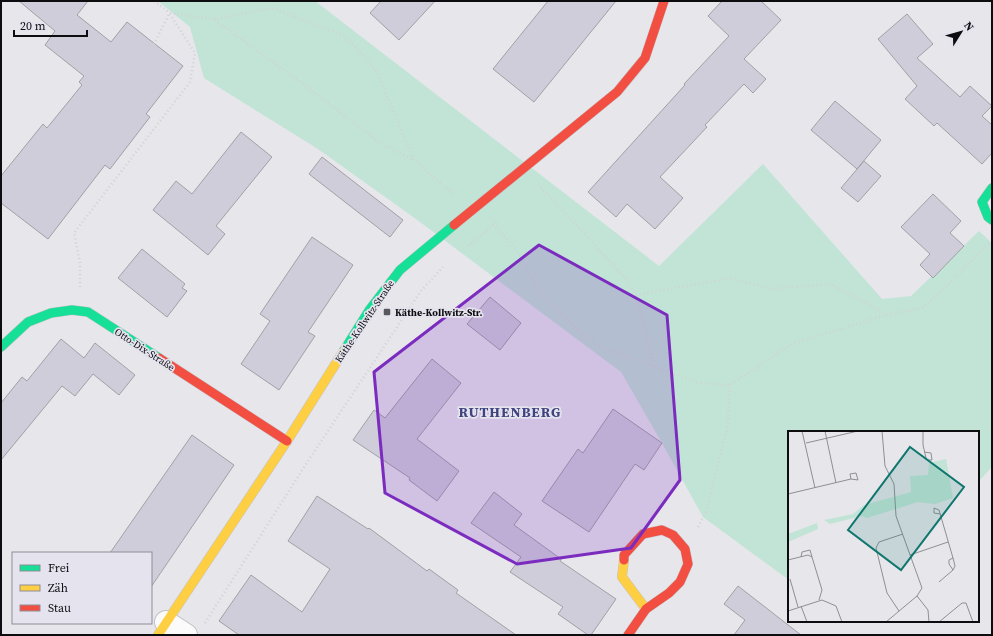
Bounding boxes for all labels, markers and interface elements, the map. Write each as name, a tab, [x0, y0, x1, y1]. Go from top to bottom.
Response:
scale bar	[14, 12, 87, 38]
north arrow	[941, 12, 981, 52]
text: 20 m	[20, 18, 46, 34]
text: N	[960, 19, 977, 34]
street label: Käthe-Kollwitz-Straße	[332, 277, 397, 365]
place label: Käthe-Kollwitz-Str.	[395, 306, 482, 319]
marker: Käthe-Kollwitz-Str.	[382, 307, 392, 317]
street label: Otto-Dix-Straße	[112, 325, 177, 374]
district label: RUTHENBERG	[459, 402, 561, 422]
inset map	[788, 431, 979, 622]
legend	[12, 552, 152, 624]
text: Frei	[48, 560, 70, 576]
text: Zäh	[48, 580, 68, 596]
text: Stau	[48, 600, 71, 616]

